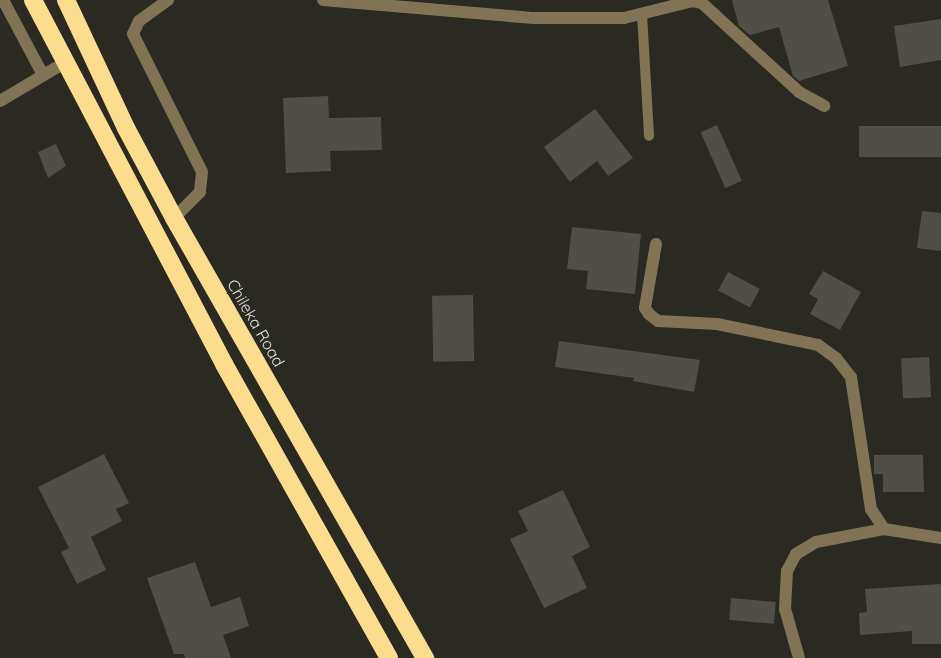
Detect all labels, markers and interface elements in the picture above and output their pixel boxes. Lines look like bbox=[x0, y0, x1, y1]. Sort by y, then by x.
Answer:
street label: Chileka Road bbox=[223, 276, 289, 370]

